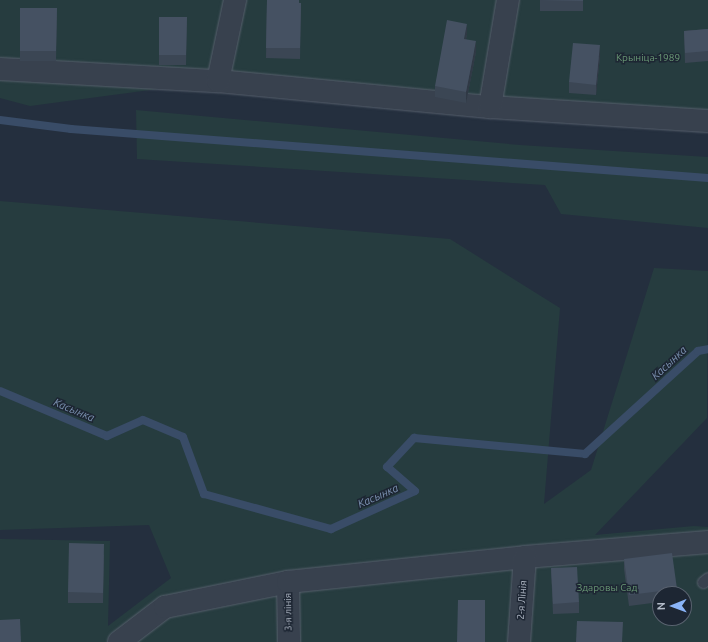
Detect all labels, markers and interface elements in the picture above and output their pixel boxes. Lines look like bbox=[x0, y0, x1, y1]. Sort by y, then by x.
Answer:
park label: Крыніца-1989 bbox=[616, 52, 680, 64]
water label: Касынка bbox=[649, 343, 689, 383]
water label: Касынка bbox=[52, 396, 96, 424]
water label: Касынка bbox=[356, 481, 400, 511]
street label: 2-я Лінія bbox=[515, 580, 529, 620]
park label: Здаровы Сад bbox=[577, 582, 637, 594]
north arrow bbox=[652, 586, 692, 626]
street label: 3-я лінія bbox=[282, 593, 294, 631]
text: N bbox=[655, 602, 667, 610]

